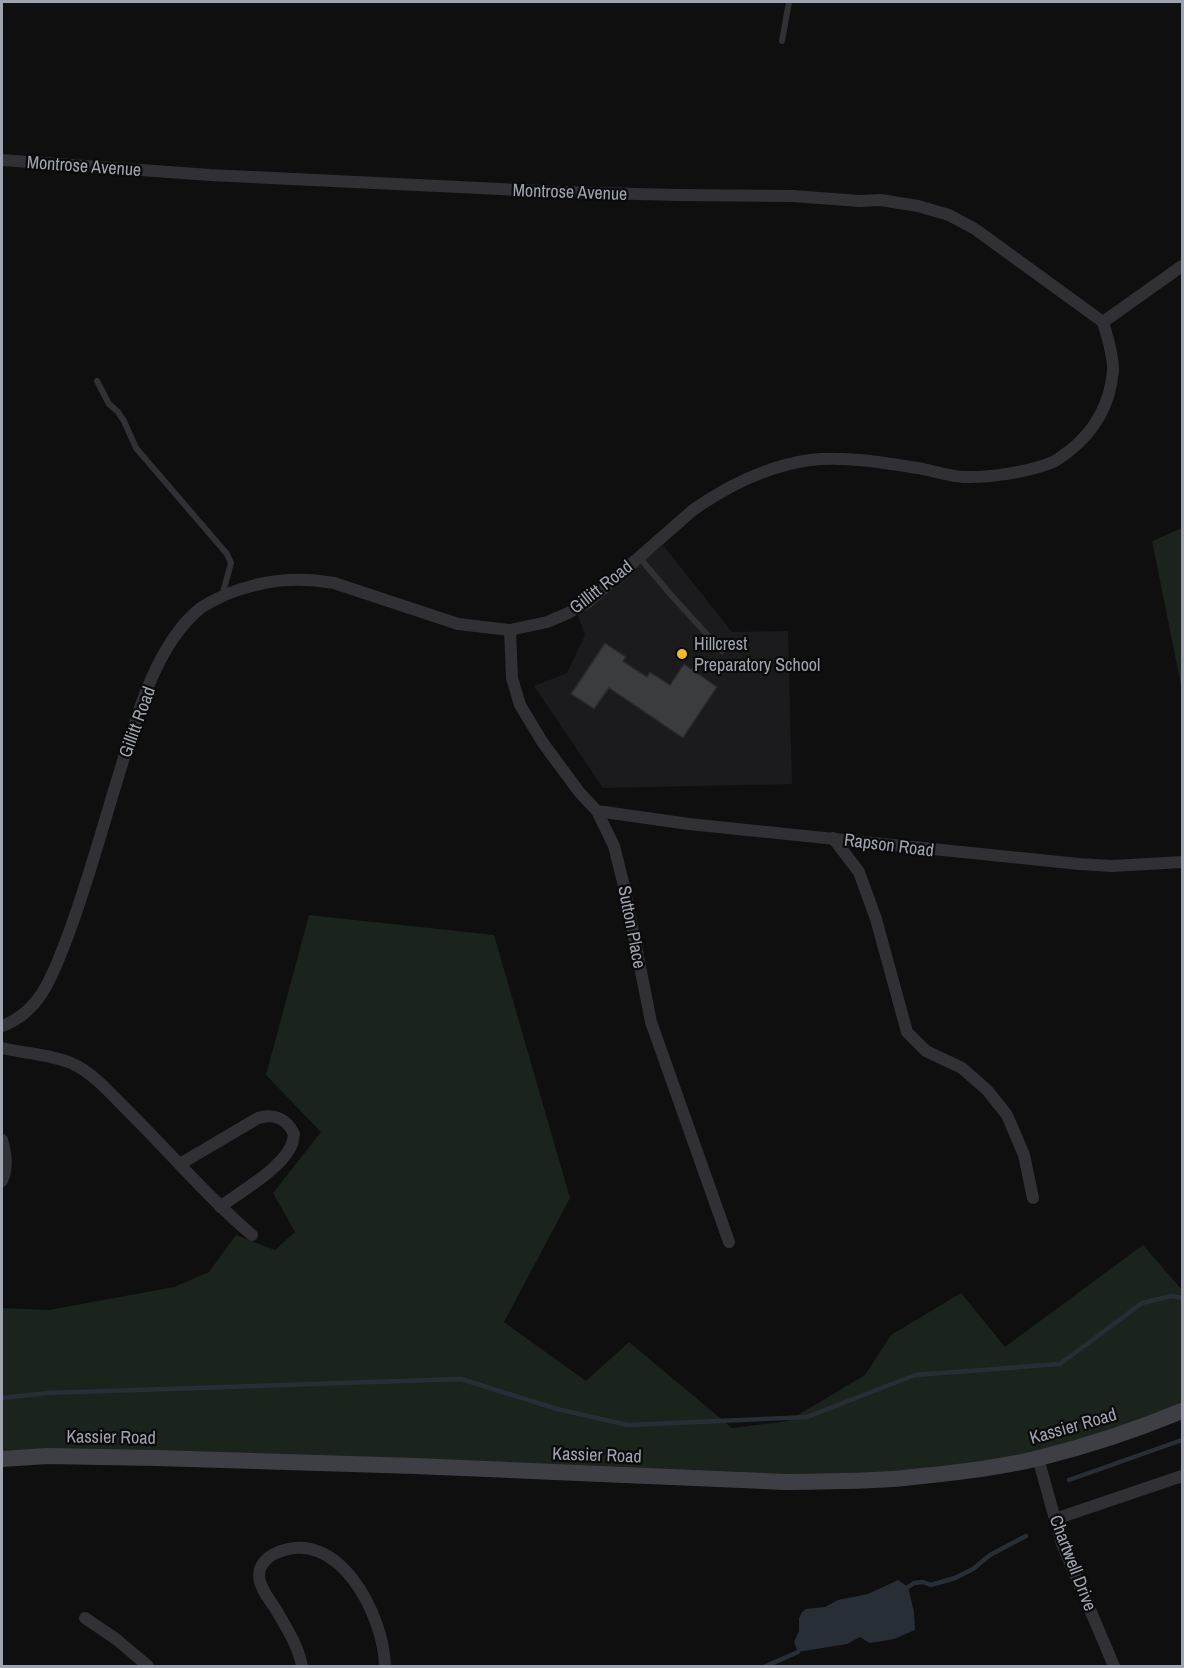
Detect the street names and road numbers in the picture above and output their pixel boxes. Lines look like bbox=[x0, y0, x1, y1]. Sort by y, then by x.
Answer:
street label: Montrose Avenue bbox=[26, 149, 142, 182]
street label: Montrose Avenue bbox=[512, 177, 628, 206]
street label: Gillitt Road bbox=[564, 554, 637, 619]
street label: Gillitt Road bbox=[112, 683, 161, 761]
street label: Rapson Road bbox=[843, 827, 935, 862]
street label: Sutton Place bbox=[612, 883, 653, 970]
street label: Kassier Road bbox=[1026, 1401, 1119, 1450]
street label: Kassier Road bbox=[66, 1423, 156, 1450]
street label: Kassier Road bbox=[552, 1440, 642, 1469]
street label: Chartwell Drive bbox=[1044, 1511, 1103, 1614]

